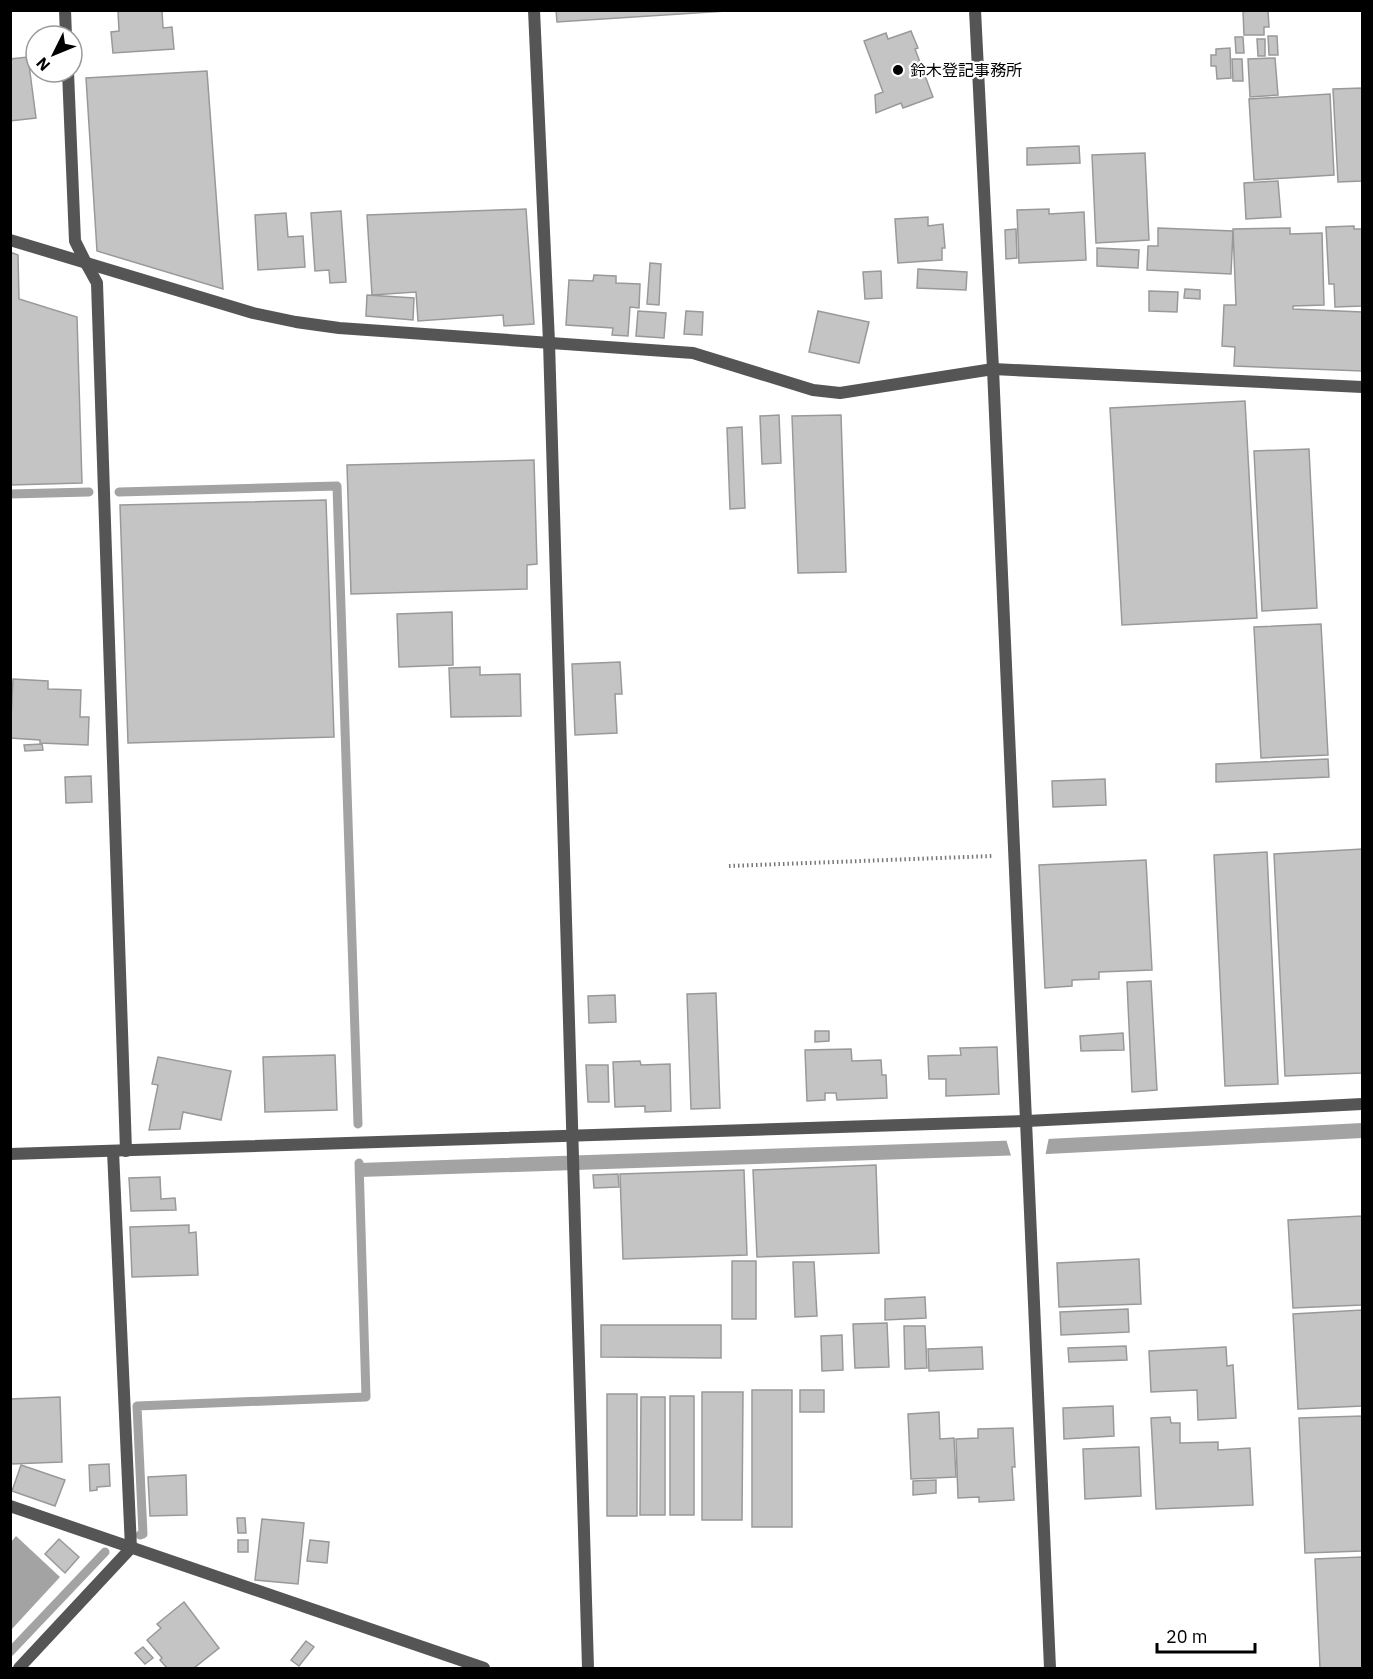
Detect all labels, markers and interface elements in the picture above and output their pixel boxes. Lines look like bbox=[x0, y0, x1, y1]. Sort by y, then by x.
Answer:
north arrow bbox=[24, 24, 84, 84]
text: N bbox=[32, 53, 54, 75]
place label: 鈴木登記事務所 bbox=[910, 60, 1022, 80]
marker: 鈴木登記事務所 bbox=[891, 63, 905, 77]
scale bar bbox=[1157, 1616, 1254, 1654]
text: 20 m bbox=[1166, 1625, 1208, 1648]

